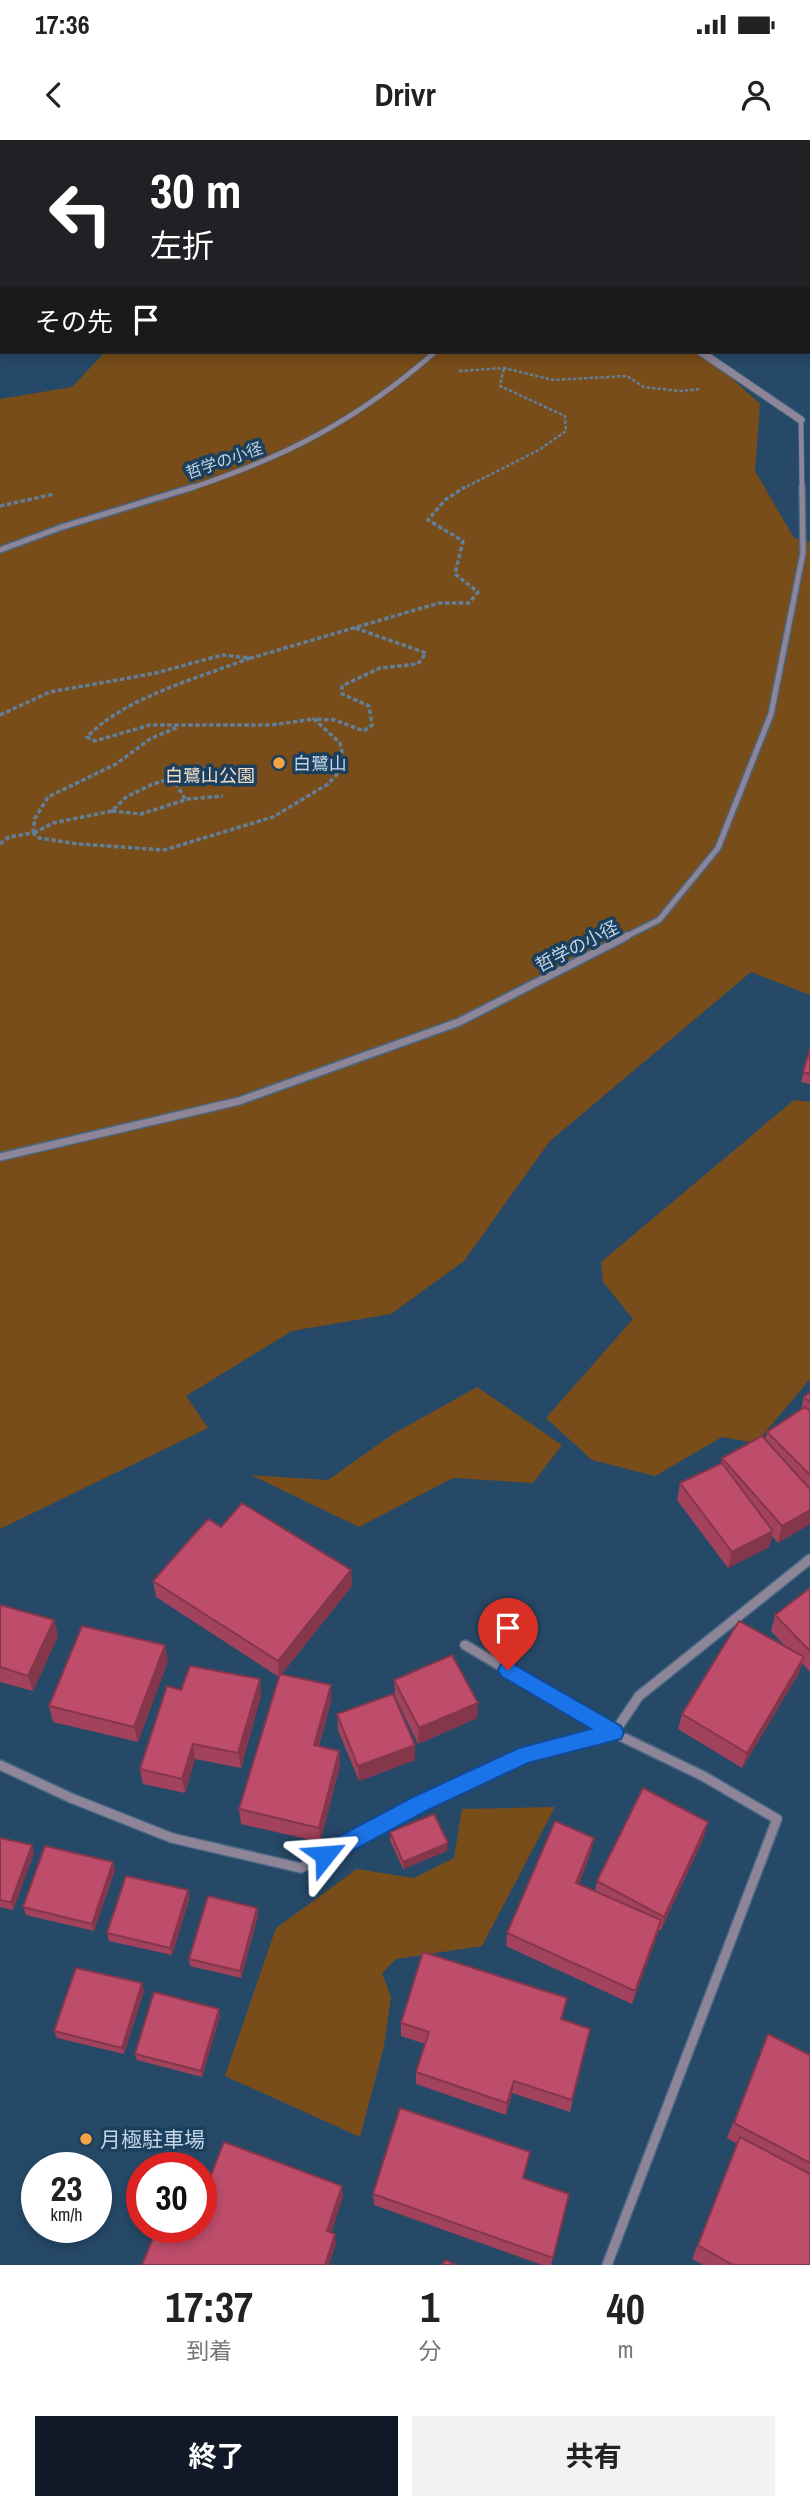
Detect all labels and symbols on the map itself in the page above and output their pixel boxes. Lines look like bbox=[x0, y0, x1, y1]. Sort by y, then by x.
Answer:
street label: 哲学の小径 bbox=[183, 437, 265, 483]
place label: 白鷺山 bbox=[293, 751, 347, 776]
marker: 白鷺山 bbox=[271, 755, 287, 771]
park label: 白鷺山公園 bbox=[165, 763, 255, 788]
street label: 哲学の小径 bbox=[531, 914, 623, 978]
pin bbox=[478, 1598, 538, 1670]
position arrow bbox=[288, 1818, 362, 1892]
place label: 月極駐車場 bbox=[100, 2125, 205, 2154]
marker: 月極駐車場 bbox=[78, 2131, 94, 2147]
speed limit sign: 30 bbox=[126, 2152, 217, 2243]

